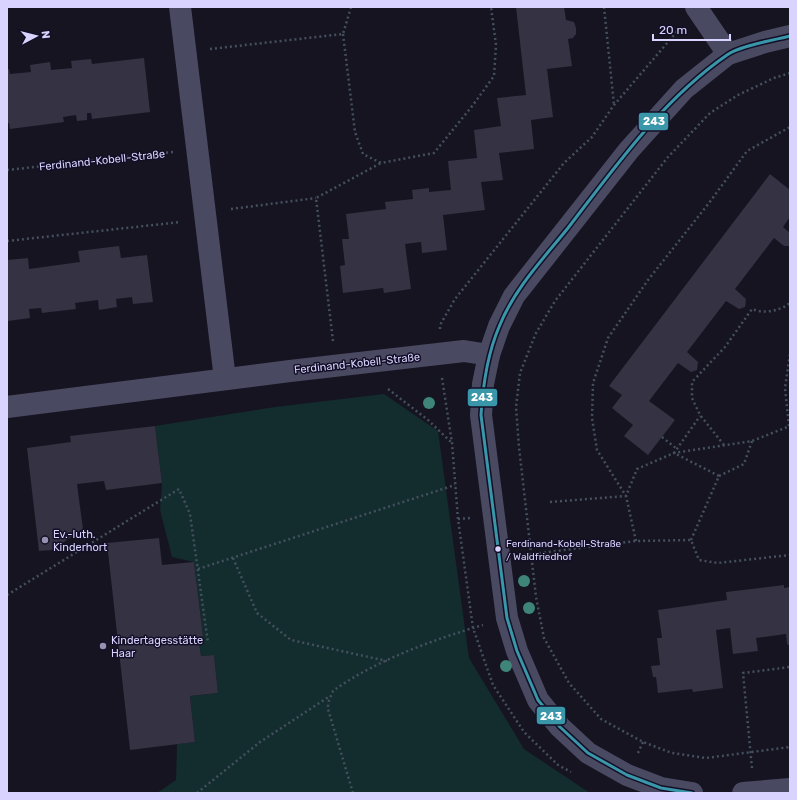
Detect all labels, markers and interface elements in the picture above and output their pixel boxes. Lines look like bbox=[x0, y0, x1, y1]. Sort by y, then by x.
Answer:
north arrow bbox=[16, 16, 56, 56]
scale bar bbox=[653, 16, 730, 42]
text: 20 m bbox=[659, 23, 687, 37]
text: N bbox=[38, 30, 52, 40]
line badge: 243 bbox=[638, 112, 669, 131]
text: 243 bbox=[643, 115, 665, 128]
street label: Ferdinand-Kobell-Straße bbox=[38, 147, 166, 174]
street label: Ferdinand-Kobell-Straße bbox=[293, 350, 421, 377]
line badge: 243 bbox=[467, 388, 498, 407]
text: 243 bbox=[471, 391, 493, 404]
place label: Ev.-luth. Kinderhort bbox=[53, 528, 108, 554]
marker: Ev.-luth. Kinderhort bbox=[40, 535, 50, 545]
place label: Ferdinand-Kobell-Straße / Waldfriedhof bbox=[506, 538, 622, 563]
marker: Ferdinand-Kobell-Straße / Waldfriedhof bbox=[493, 544, 503, 554]
place label: Kindertagesstätte Haar bbox=[111, 634, 203, 660]
marker: Kindertagesstätte Haar bbox=[98, 641, 108, 651]
line badge: 243 bbox=[536, 706, 566, 725]
text: 243 bbox=[540, 710, 562, 723]

